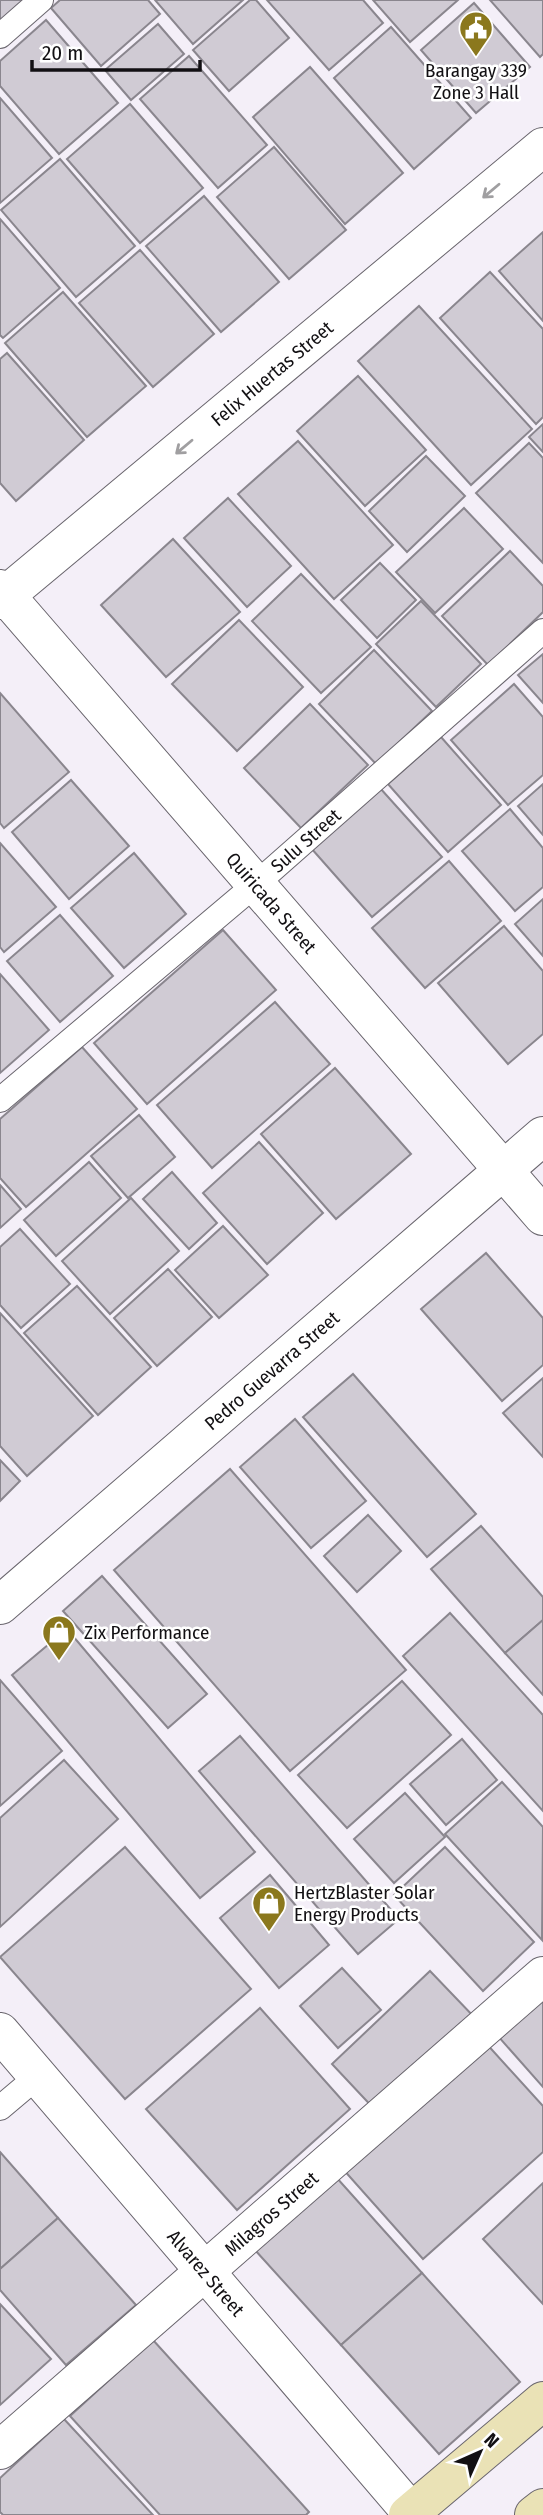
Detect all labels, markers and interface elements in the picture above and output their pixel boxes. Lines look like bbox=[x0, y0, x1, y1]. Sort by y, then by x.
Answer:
public building icon: Barangay 339 Zone 3 Hall bbox=[457, 9, 495, 58]
scale bar bbox=[32, 28, 200, 72]
text: 20 m bbox=[42, 40, 83, 66]
place label: Barangay 339 Zone 3 Hall bbox=[425, 59, 527, 104]
one-way arrow bbox=[482, 183, 500, 199]
street label: Felix Huertas Street bbox=[206, 316, 338, 431]
one-way arrow bbox=[175, 438, 193, 454]
street label: Sulu Street bbox=[266, 803, 346, 878]
street label: Quiricada Street bbox=[221, 848, 322, 959]
street label: Pedro Guevarra Street bbox=[200, 1306, 345, 1435]
shop icon: Zix Performance bbox=[40, 1613, 78, 1662]
place label: Zix Performance bbox=[84, 1621, 209, 1644]
place label: HertzBlaster Solar Energy Products bbox=[294, 1881, 435, 1926]
shop icon: HertzBlaster Solar Energy Products bbox=[250, 1884, 288, 1933]
street label: Milagros Street bbox=[220, 2166, 324, 2261]
street label: Alvarez Street bbox=[162, 2225, 250, 2322]
north arrow bbox=[445, 2417, 515, 2487]
text: N bbox=[480, 2428, 504, 2452]

